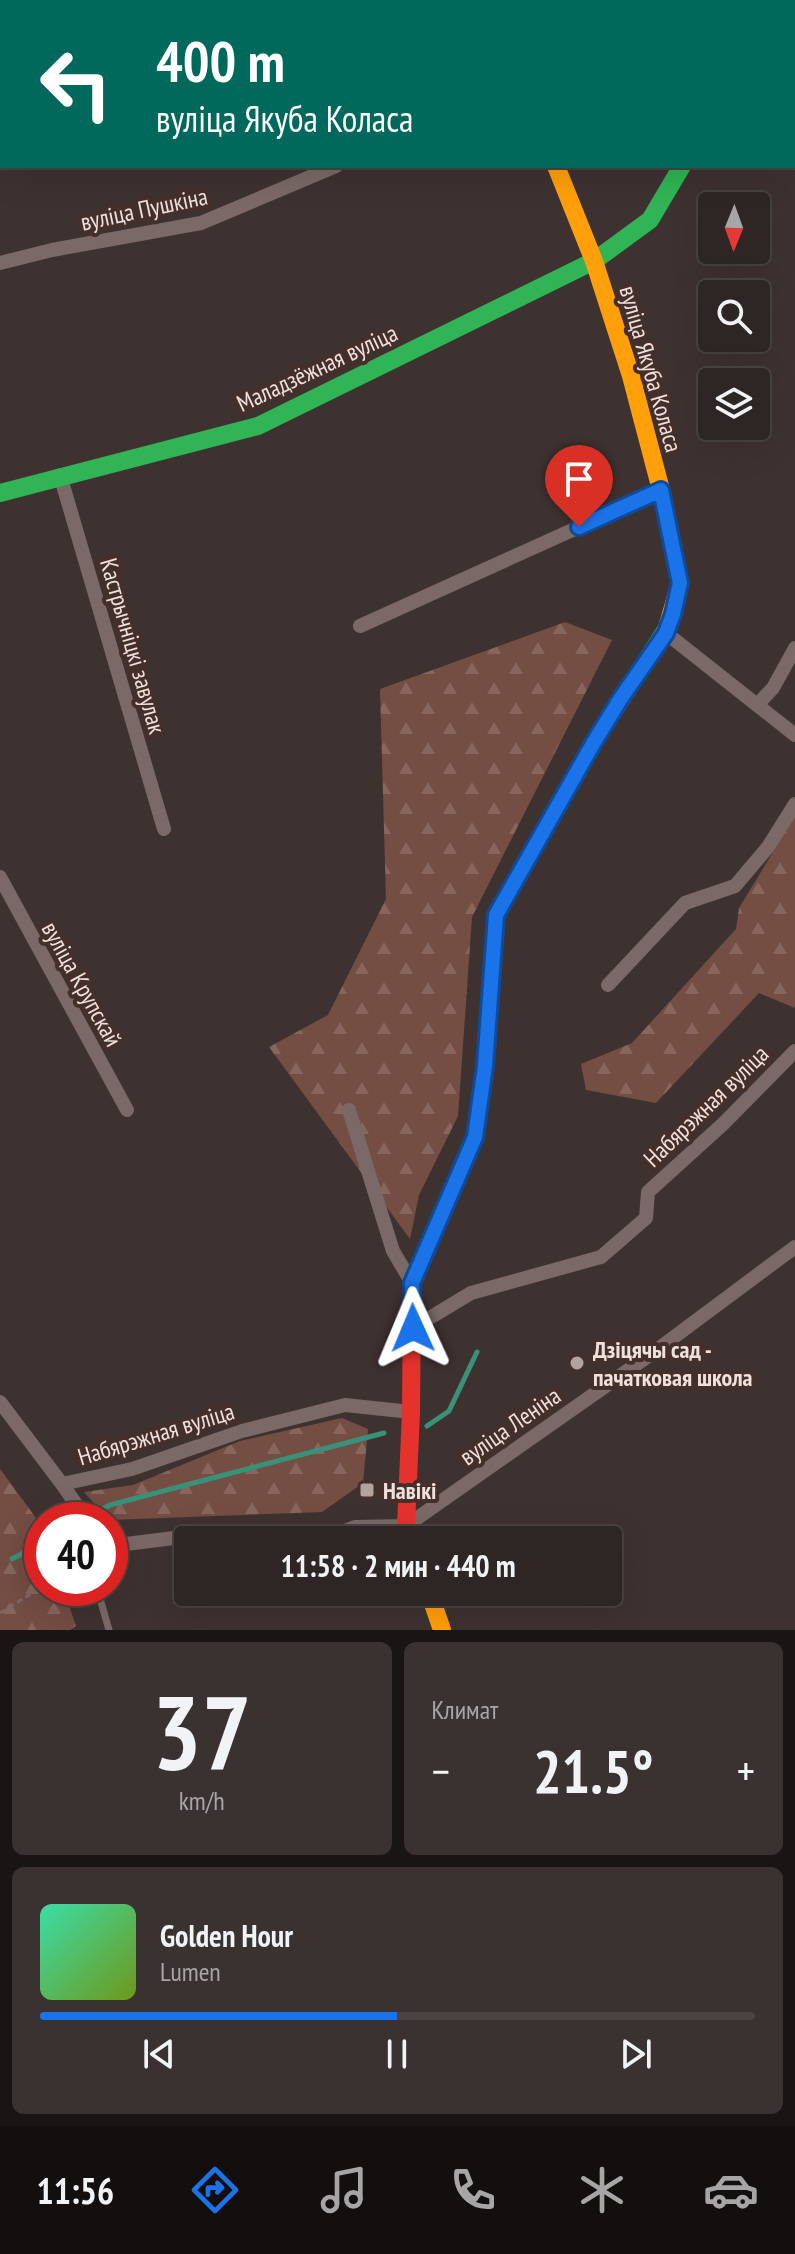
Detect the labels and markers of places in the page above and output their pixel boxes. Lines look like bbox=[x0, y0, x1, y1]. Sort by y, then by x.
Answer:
pin bbox=[545, 445, 613, 527]
place label: Дзіцячы сад - пачатковая школа bbox=[593, 1334, 753, 1393]
marker: Дзіцячы сад - пачатковая школа bbox=[568, 1354, 586, 1372]
place label: Навікі bbox=[383, 1475, 436, 1506]
marker: Навікі bbox=[358, 1481, 376, 1499]

